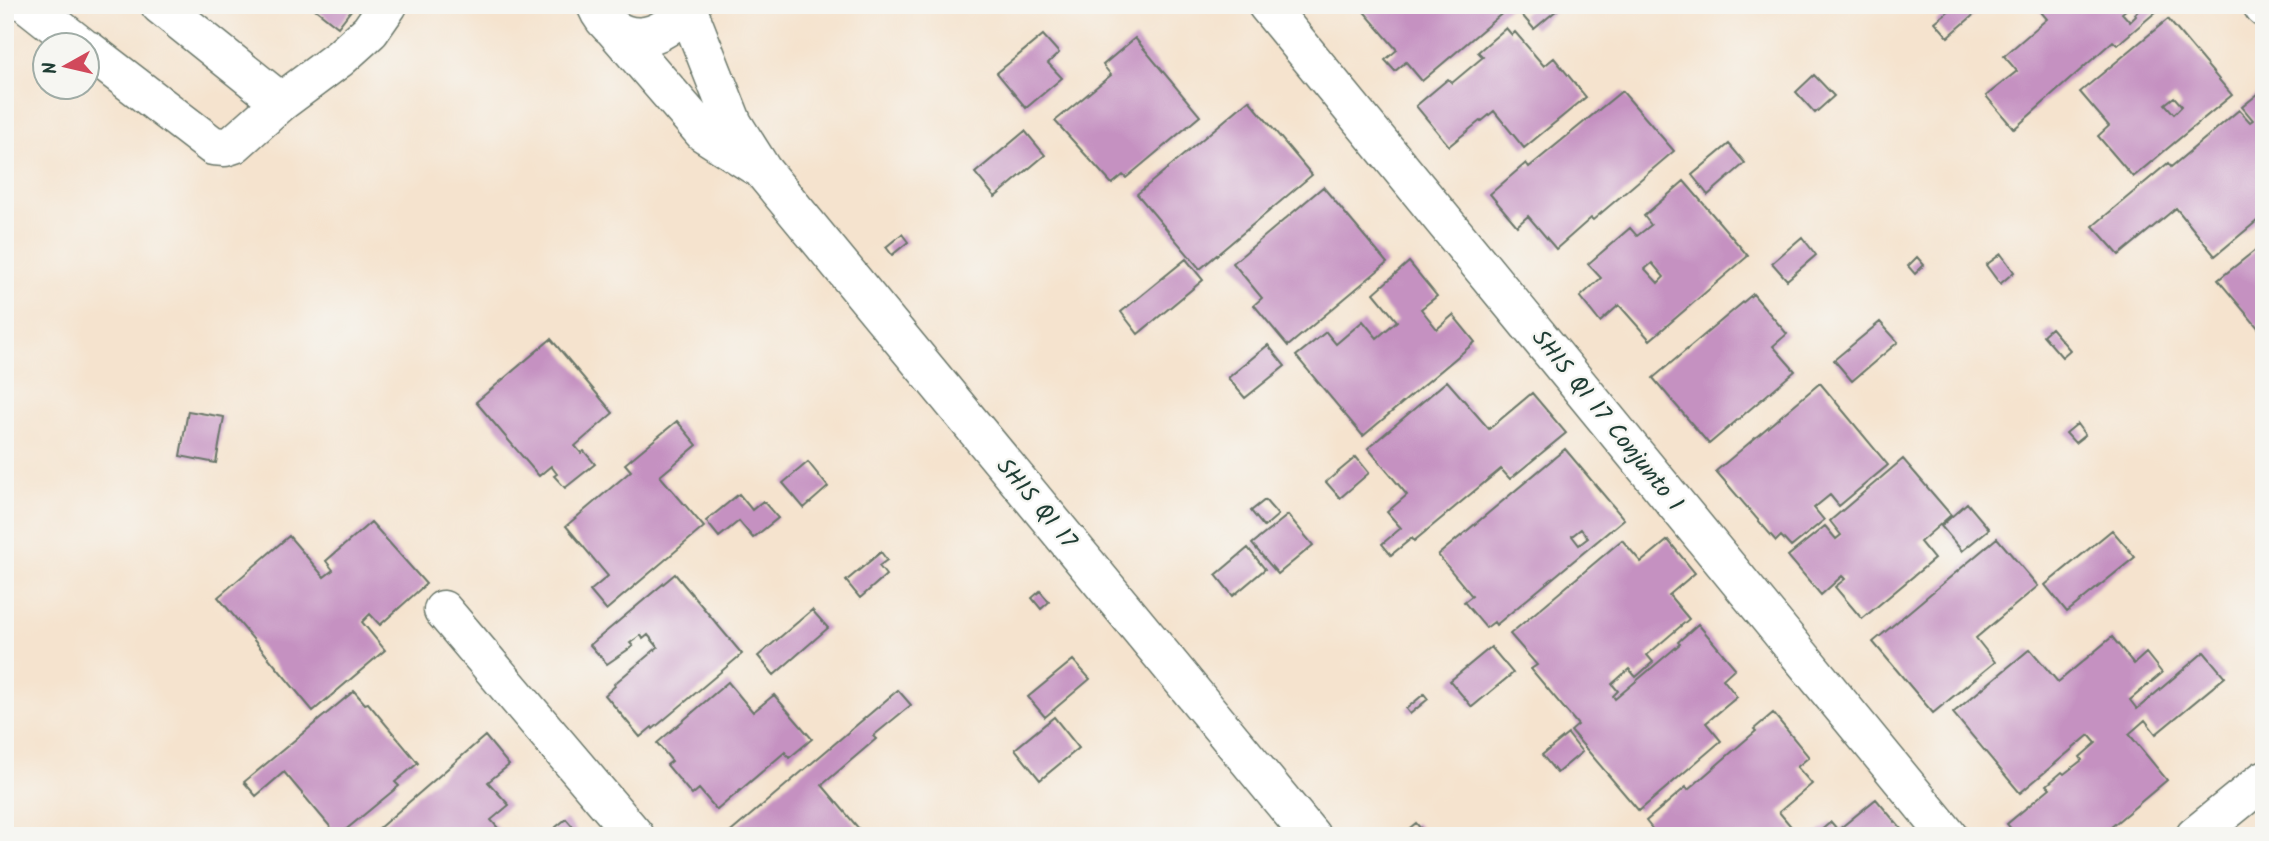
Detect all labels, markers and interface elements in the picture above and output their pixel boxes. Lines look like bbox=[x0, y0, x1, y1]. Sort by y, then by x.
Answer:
north arrow bbox=[32, 32, 102, 102]
text: N bbox=[35, 60, 67, 76]
street label: SHIS QI 17 Conjunto 1 bbox=[1521, 321, 1693, 521]
street label: SHIS QI 17 bbox=[986, 449, 1087, 559]

